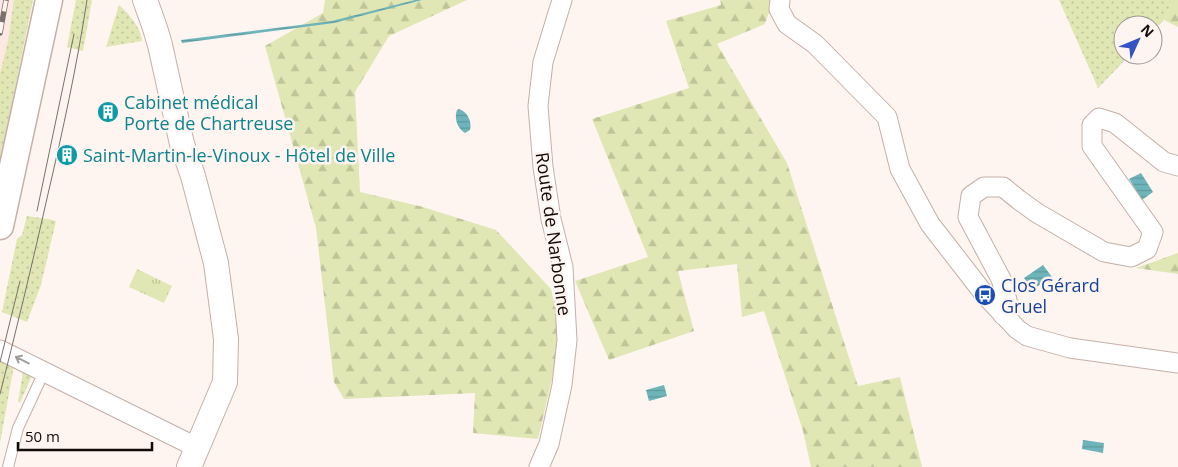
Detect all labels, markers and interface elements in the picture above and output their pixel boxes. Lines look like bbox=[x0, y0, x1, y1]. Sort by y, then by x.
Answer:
north arrow bbox=[1113, 15, 1163, 65]
text: N bbox=[1137, 20, 1159, 41]
place label: Cabinet médical Porte de Chartreuse bbox=[124, 90, 293, 135]
building icon: Cabinet médical Porte de Chartreuse bbox=[96, 100, 120, 124]
building icon: Saint-Martin-le-Vinoux - Hôtel de Ville bbox=[55, 143, 79, 167]
place label: Saint-Martin-le-Vinoux - Hôtel de Ville bbox=[83, 143, 395, 167]
street label: Route de Narbonne bbox=[531, 151, 577, 317]
place label: Clos Gérard Gruel bbox=[1001, 273, 1100, 318]
bus stop icon: Clos Gérard Gruel bbox=[973, 283, 997, 307]
one-way arrow bbox=[15, 355, 30, 364]
scale bar bbox=[18, 420, 151, 452]
text: 50 m bbox=[25, 426, 60, 446]

